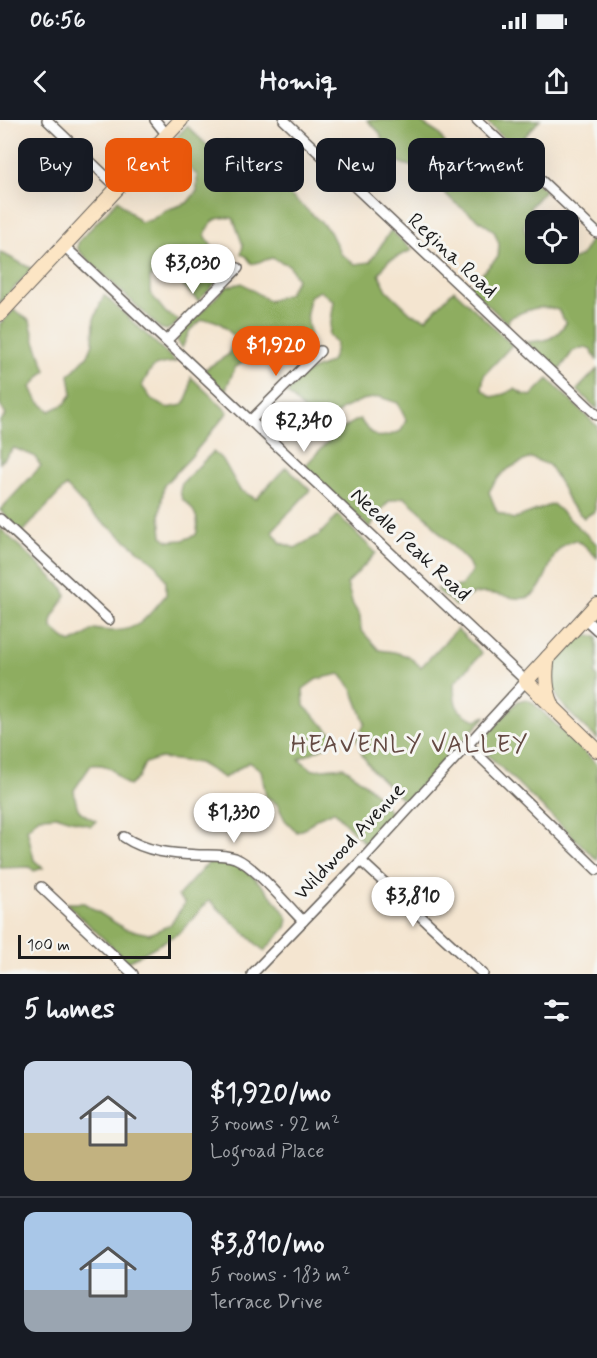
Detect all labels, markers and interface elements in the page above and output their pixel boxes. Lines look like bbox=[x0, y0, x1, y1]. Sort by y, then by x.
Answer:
text: 06:56 bbox=[30, 7, 86, 35]
text: Homiq bbox=[260, 64, 337, 99]
icon: back bbox=[24, 65, 57, 98]
icon: share bbox=[540, 65, 573, 98]
chip: Buy bbox=[18, 138, 93, 192]
chip: Rent bbox=[105, 138, 192, 192]
chip: Filters bbox=[204, 138, 304, 192]
chip: New bbox=[316, 138, 396, 192]
chip: Apartment bbox=[408, 138, 545, 192]
street label: Regina Road bbox=[400, 207, 503, 306]
map controls bbox=[525, 210, 579, 264]
button: locate bbox=[525, 210, 579, 264]
pin: $3,030 bbox=[144, 244, 242, 295]
text: $3,030 bbox=[165, 250, 221, 277]
pin: $1,920 bbox=[227, 326, 325, 377]
text: $1,920 bbox=[246, 332, 306, 359]
pin: $2,340 bbox=[255, 402, 353, 453]
text: $2,340 bbox=[275, 408, 333, 435]
street label: Needle Peak Road bbox=[344, 482, 477, 608]
district label: HEAVENLY VALLEY bbox=[291, 730, 529, 761]
street label: Wildwood Avenue bbox=[288, 777, 412, 907]
pin: $1,330 bbox=[185, 793, 283, 844]
text: $1,330 bbox=[208, 799, 260, 826]
pin: $3,810 bbox=[364, 877, 462, 928]
text: $3,810 bbox=[385, 883, 441, 910]
scale bar bbox=[18, 932, 171, 960]
text: 100 m bbox=[27, 935, 70, 956]
text: 5 homes bbox=[24, 993, 115, 1027]
icon: filters bbox=[540, 994, 573, 1027]
text: $1,920/mo bbox=[210, 1077, 331, 1111]
icon: home bbox=[72, 1085, 144, 1157]
text: 3 rooms · 92 m² bbox=[210, 1111, 340, 1138]
text: Logroad Place bbox=[210, 1138, 325, 1165]
text: $3,810/mo bbox=[210, 1228, 325, 1262]
icon: home bbox=[72, 1236, 144, 1308]
text: 5 rooms · 183 m² bbox=[210, 1262, 350, 1289]
text: Terrace Drive bbox=[210, 1289, 323, 1316]

